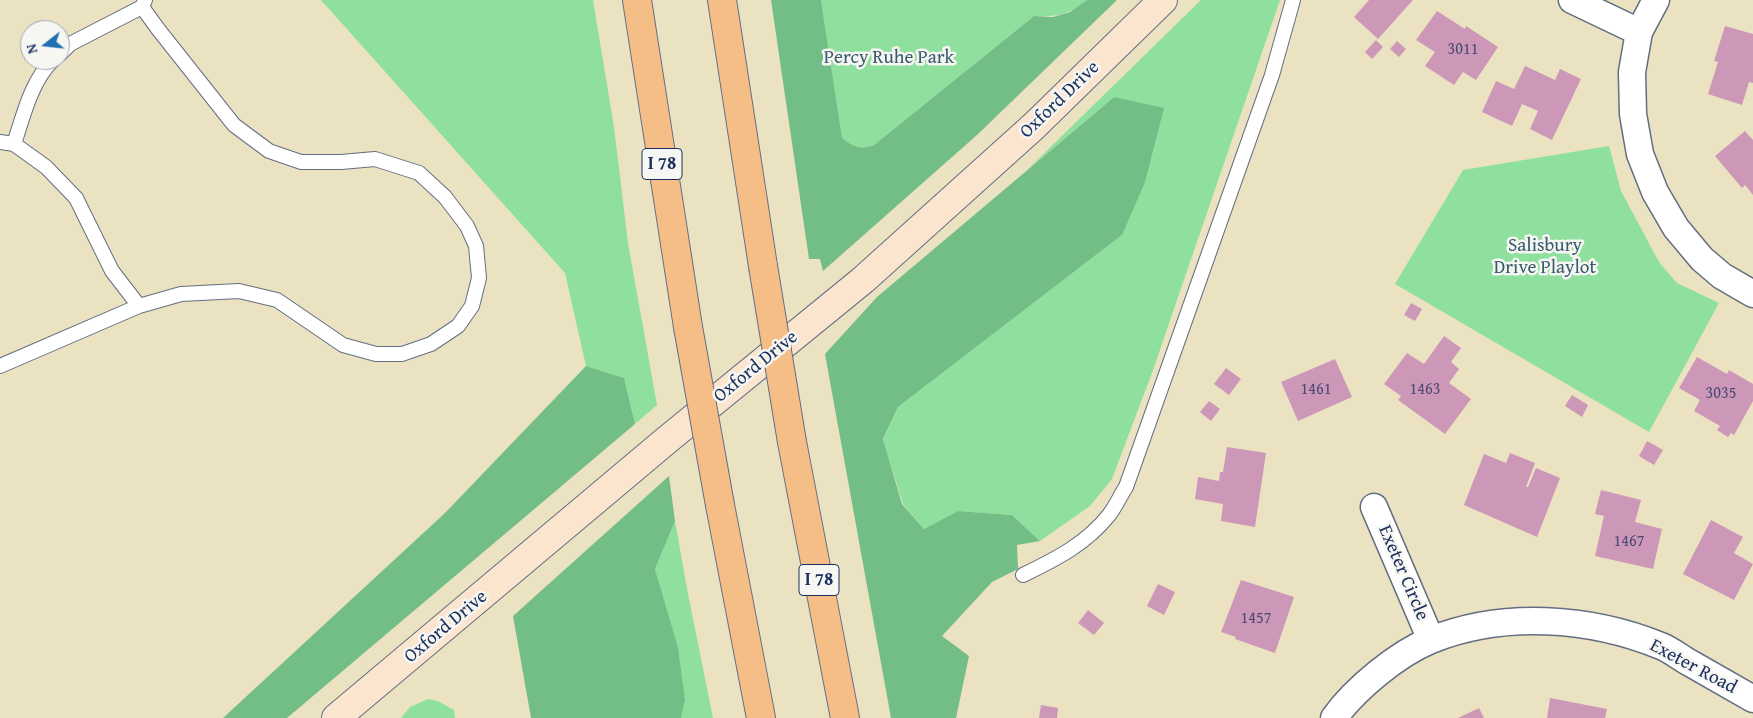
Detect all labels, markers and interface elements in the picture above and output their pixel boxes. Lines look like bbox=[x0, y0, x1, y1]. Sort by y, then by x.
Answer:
north arrow bbox=[20, 20, 70, 70]
house number: 3011 bbox=[1448, 40, 1478, 60]
text: N bbox=[21, 42, 42, 56]
park label: Percy Ruhe Park bbox=[824, 47, 954, 69]
street label: Oxford Drive bbox=[1016, 57, 1104, 143]
road number: I 78 bbox=[642, 148, 682, 180]
park label: Salisbury Drive Playlot bbox=[1494, 235, 1596, 279]
street label: Oxford Drive bbox=[709, 326, 803, 408]
house number: 1461 bbox=[1301, 380, 1331, 400]
house number: 1463 bbox=[1410, 380, 1440, 400]
house number: 3035 bbox=[1706, 384, 1736, 404]
street label: Exeter Circle bbox=[1373, 522, 1433, 624]
house number: 1467 bbox=[1614, 532, 1644, 552]
road number: I 78 bbox=[799, 564, 839, 596]
street label: Oxford Drive bbox=[400, 586, 492, 668]
house number: 1457 bbox=[1241, 609, 1271, 629]
street label: Exeter Road bbox=[1646, 635, 1740, 699]

